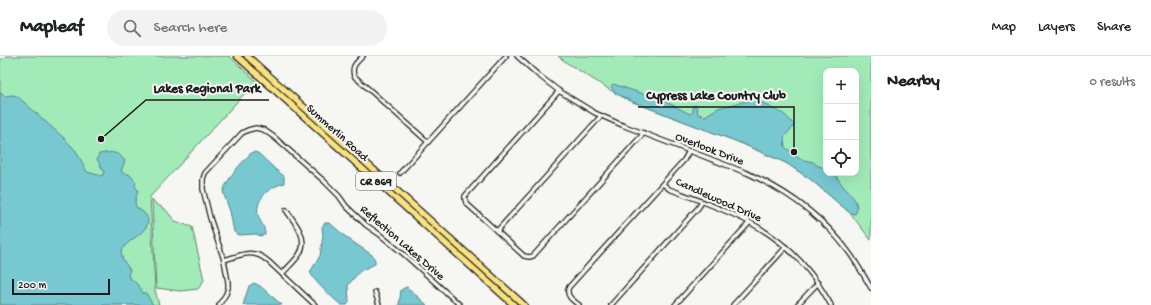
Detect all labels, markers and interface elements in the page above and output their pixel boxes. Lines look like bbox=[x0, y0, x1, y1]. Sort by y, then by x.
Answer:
search box bbox=[107, 10, 387, 46]
text: Mapleaf bbox=[20, 16, 83, 39]
icon: search bbox=[121, 17, 143, 39]
text: Search here bbox=[153, 19, 227, 37]
text: Map bbox=[992, 19, 1016, 36]
text: Layers bbox=[1038, 19, 1075, 36]
text: Share bbox=[1097, 19, 1131, 36]
map controls bbox=[823, 68, 859, 176]
button: + bbox=[823, 68, 859, 104]
text: Nearby bbox=[887, 72, 940, 92]
callout: Lakes Regional Park bbox=[146, 75, 269, 100]
text: 0 results bbox=[1089, 75, 1135, 90]
text: Lakes Regional Park bbox=[154, 82, 263, 97]
callout: Cypress Lake Country Club bbox=[638, 82, 794, 107]
text: Cypress Lake Country Club bbox=[645, 89, 786, 105]
street label: Summerlin Road bbox=[303, 102, 371, 166]
button: − bbox=[823, 104, 859, 140]
street label: Overlook Drive bbox=[673, 130, 746, 170]
button: locate bbox=[823, 140, 859, 176]
road number: CR 869 bbox=[356, 172, 396, 190]
street label: Candlewood Drive bbox=[673, 176, 764, 226]
street label: Reflection Lakes Drive bbox=[357, 203, 447, 285]
scale bar bbox=[12, 277, 110, 296]
text: 200 m bbox=[18, 280, 46, 292]

